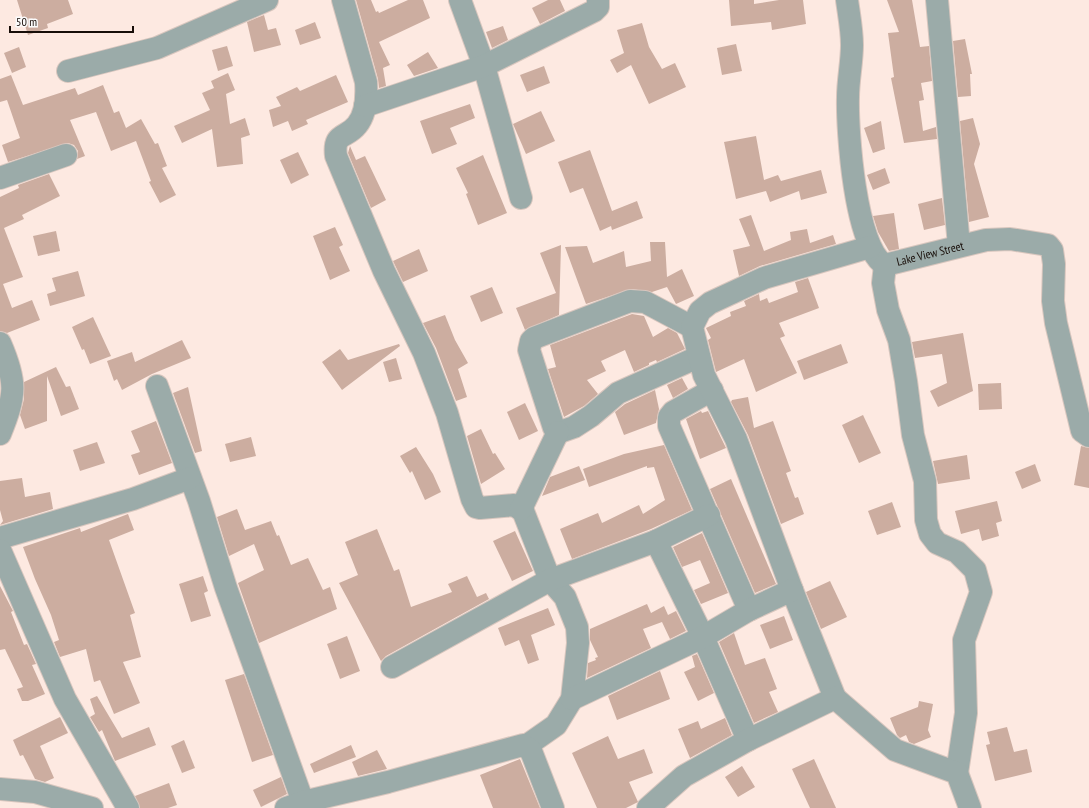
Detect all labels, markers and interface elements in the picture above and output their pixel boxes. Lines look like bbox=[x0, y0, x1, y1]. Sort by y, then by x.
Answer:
scale bar bbox=[10, 8, 133, 34]
text: 50 m bbox=[16, 14, 37, 29]
street label: Lake View Street bbox=[895, 238, 966, 269]

